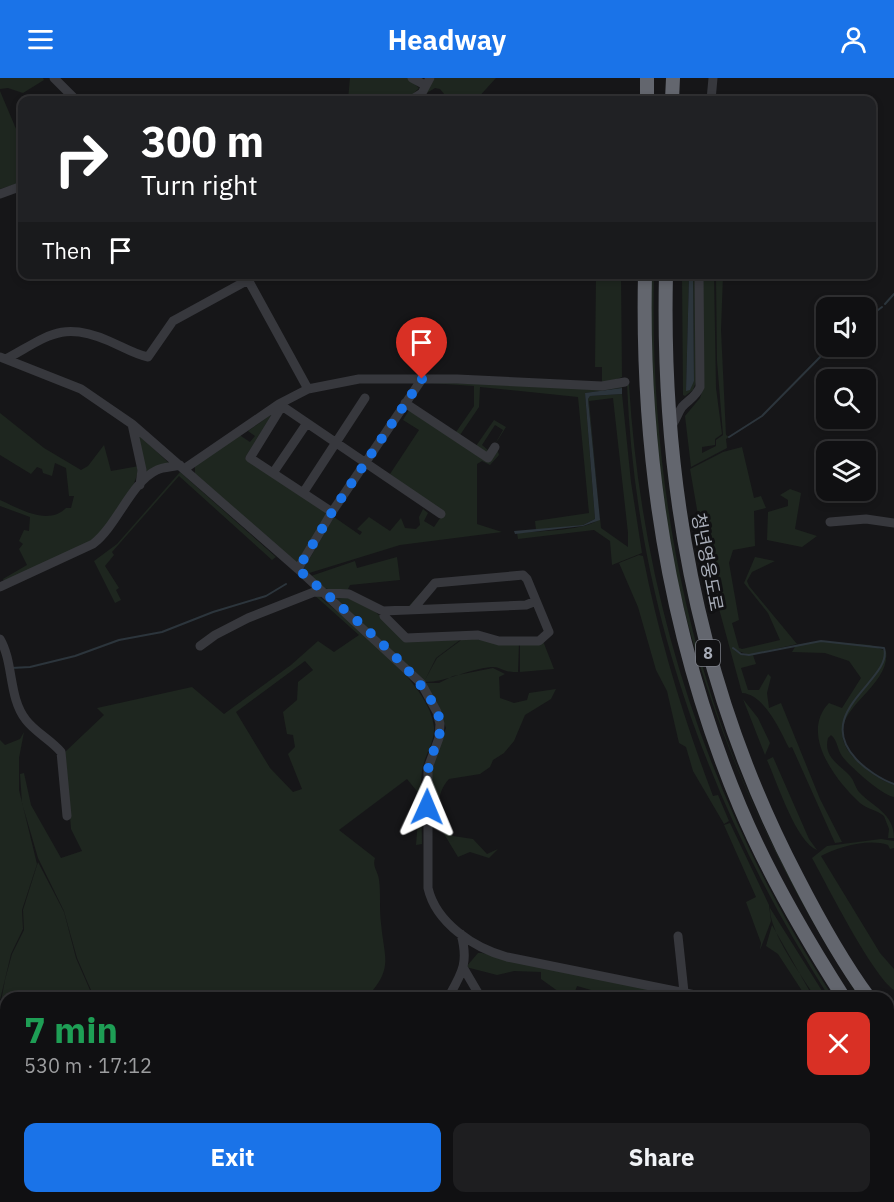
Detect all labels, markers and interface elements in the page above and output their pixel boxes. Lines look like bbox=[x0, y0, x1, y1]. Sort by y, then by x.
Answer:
text: Headway bbox=[388, 22, 506, 57]
icon: menu bbox=[24, 23, 57, 56]
icon: person bbox=[837, 23, 870, 56]
text: 300 m bbox=[141, 114, 264, 169]
icon: right bbox=[42, 120, 120, 198]
text: Turn right bbox=[141, 167, 258, 202]
icon: arrive bbox=[104, 234, 137, 267]
text: Then bbox=[42, 236, 92, 265]
map controls bbox=[816, 297, 876, 501]
button: sound bbox=[816, 297, 876, 357]
pin bbox=[396, 317, 447, 379]
icon: arrive bbox=[405, 326, 438, 359]
button: search bbox=[816, 369, 876, 429]
button: layers bbox=[816, 441, 876, 501]
street label: 청년영웅도로 bbox=[687, 511, 728, 613]
road number: 8 bbox=[696, 640, 720, 666]
position arrow bbox=[395, 775, 459, 839]
text: 7 min bbox=[24, 1006, 118, 1053]
button: close bbox=[807, 1012, 870, 1075]
text: 530 m · 17:12 bbox=[24, 1052, 152, 1079]
button: Exit bbox=[24, 1123, 441, 1192]
button: Share bbox=[453, 1123, 870, 1192]

